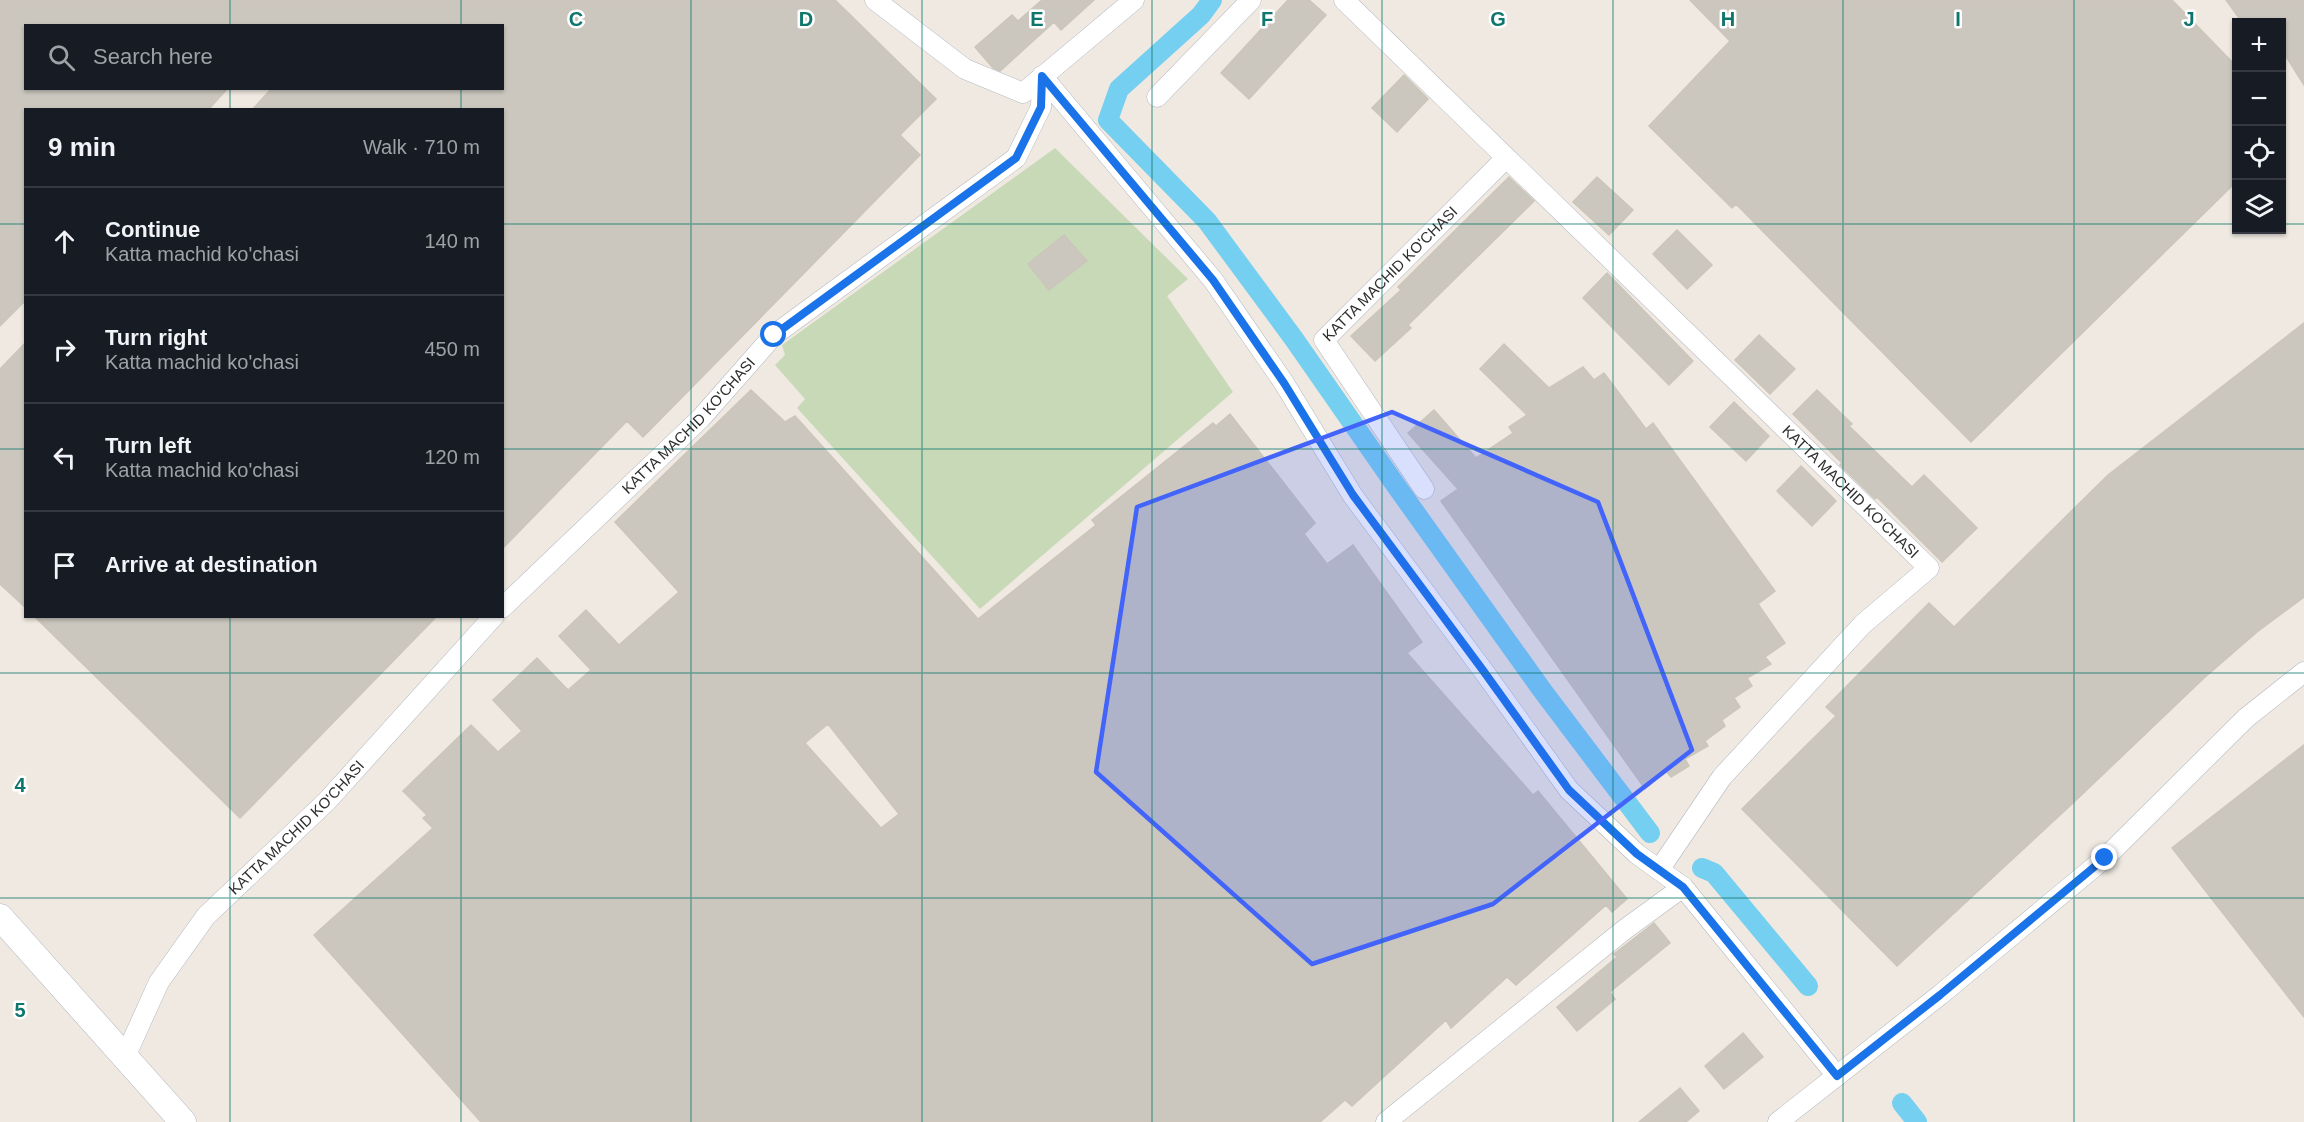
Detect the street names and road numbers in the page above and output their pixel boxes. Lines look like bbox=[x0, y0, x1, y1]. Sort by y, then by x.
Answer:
street label: KATTA MACHID KO'CHASI bbox=[1319, 203, 1461, 344]
street label: KATTA MACHID KO'CHASI bbox=[618, 354, 758, 497]
street label: KATTA MACHID KO'CHASI bbox=[1779, 421, 1923, 561]
street label: KATTA MACHID KO'CHASI bbox=[225, 757, 367, 898]

